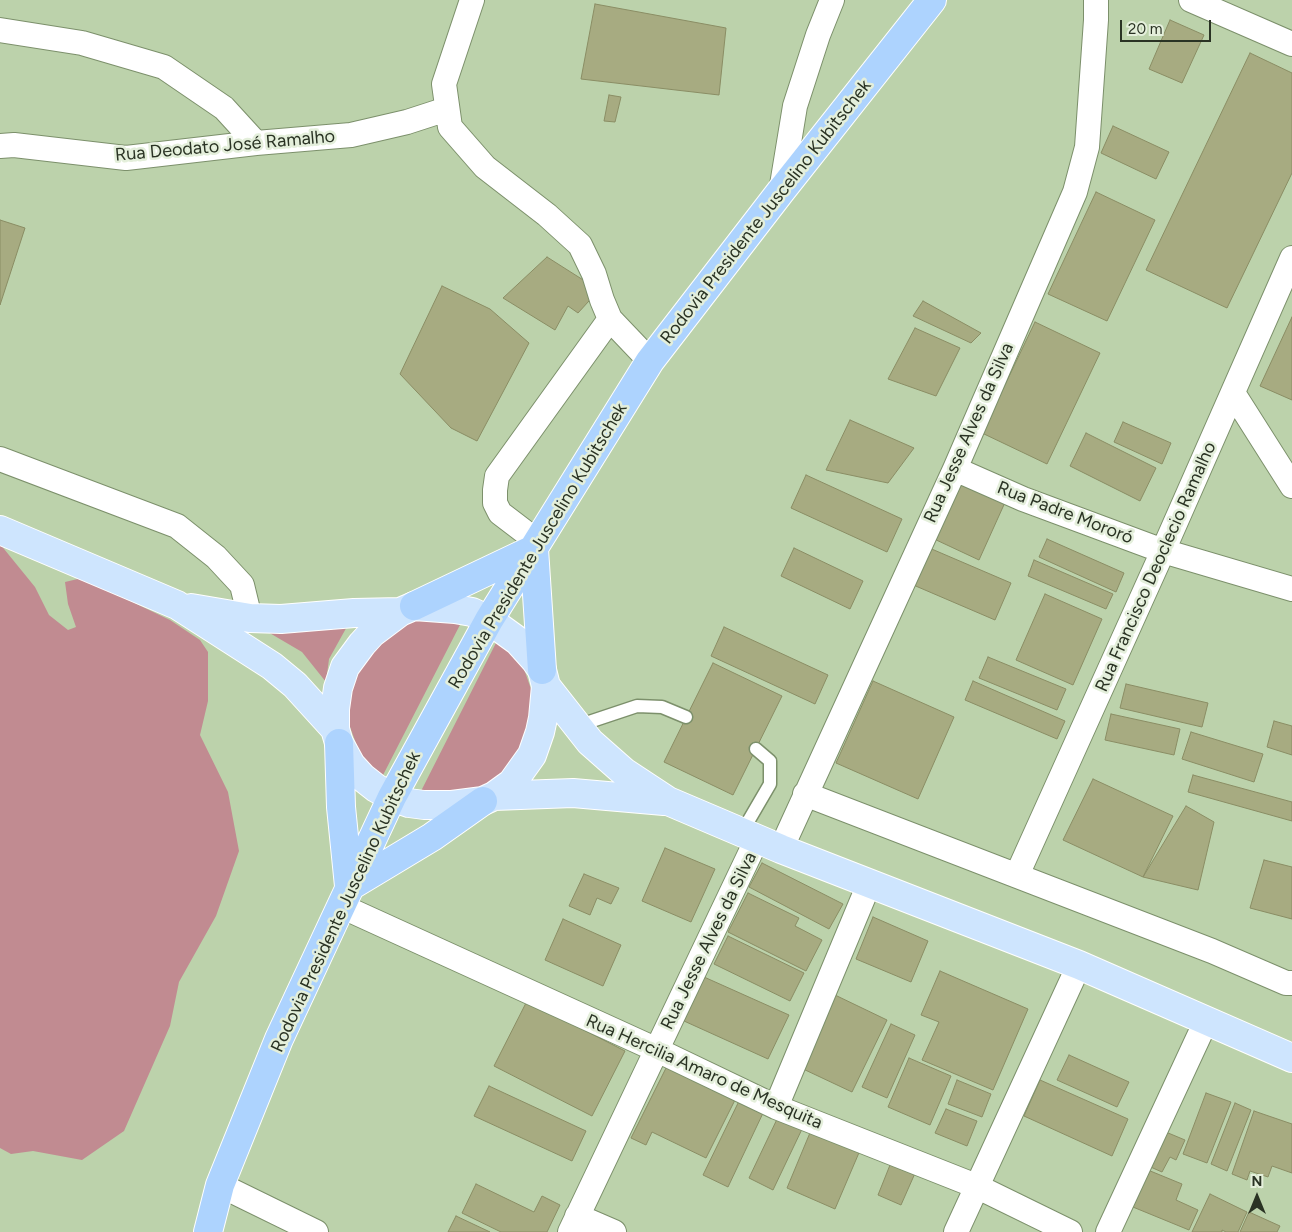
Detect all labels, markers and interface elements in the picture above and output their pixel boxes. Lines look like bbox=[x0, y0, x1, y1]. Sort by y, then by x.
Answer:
scale bar bbox=[1122, 10, 1213, 42]
text: 20 m bbox=[1128, 20, 1162, 38]
street label: Rodovia Presidente Juscelino Kubitschek bbox=[656, 76, 876, 348]
street label: Rua Deodato José Ramalho bbox=[114, 126, 336, 166]
street label: Rua Jesse Alves da Silva bbox=[920, 340, 1018, 526]
street label: Rodovia Presidente Juscelino Kubitschek bbox=[444, 399, 632, 693]
street label: Rua Francisco Deoclecio Ramalho bbox=[1091, 439, 1221, 695]
street label: Rua Padre Mororó bbox=[994, 477, 1136, 549]
street label: Rodovia Presidente Juscelino Kubitschek bbox=[267, 748, 425, 1056]
street label: Rua Jesse Alves da Silva bbox=[657, 849, 761, 1033]
street label: Rua Hercilia Amaro de Mesquita bbox=[582, 1010, 826, 1134]
north arrow bbox=[1232, 1172, 1282, 1222]
text: N bbox=[1252, 1173, 1262, 1190]

